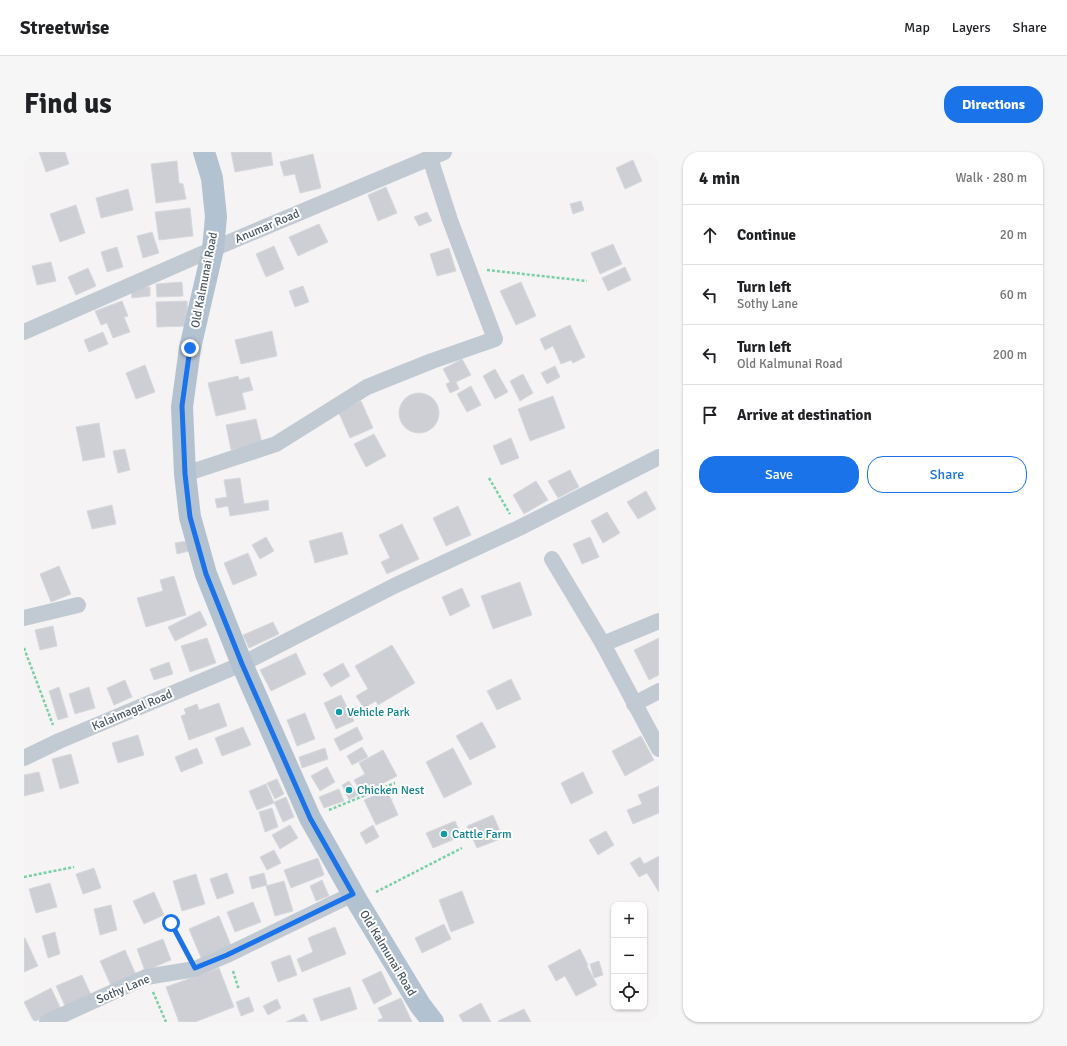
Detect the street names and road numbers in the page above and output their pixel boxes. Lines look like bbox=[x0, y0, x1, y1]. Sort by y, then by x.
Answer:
street label: Anumar Road bbox=[233, 206, 302, 247]
street label: Old Kalmunai Road bbox=[188, 231, 221, 329]
street label: Kalaimagal Road bbox=[90, 687, 175, 734]
street label: Old Kalmunai Road bbox=[356, 908, 419, 999]
street label: Sothy Lane bbox=[94, 972, 152, 1007]

